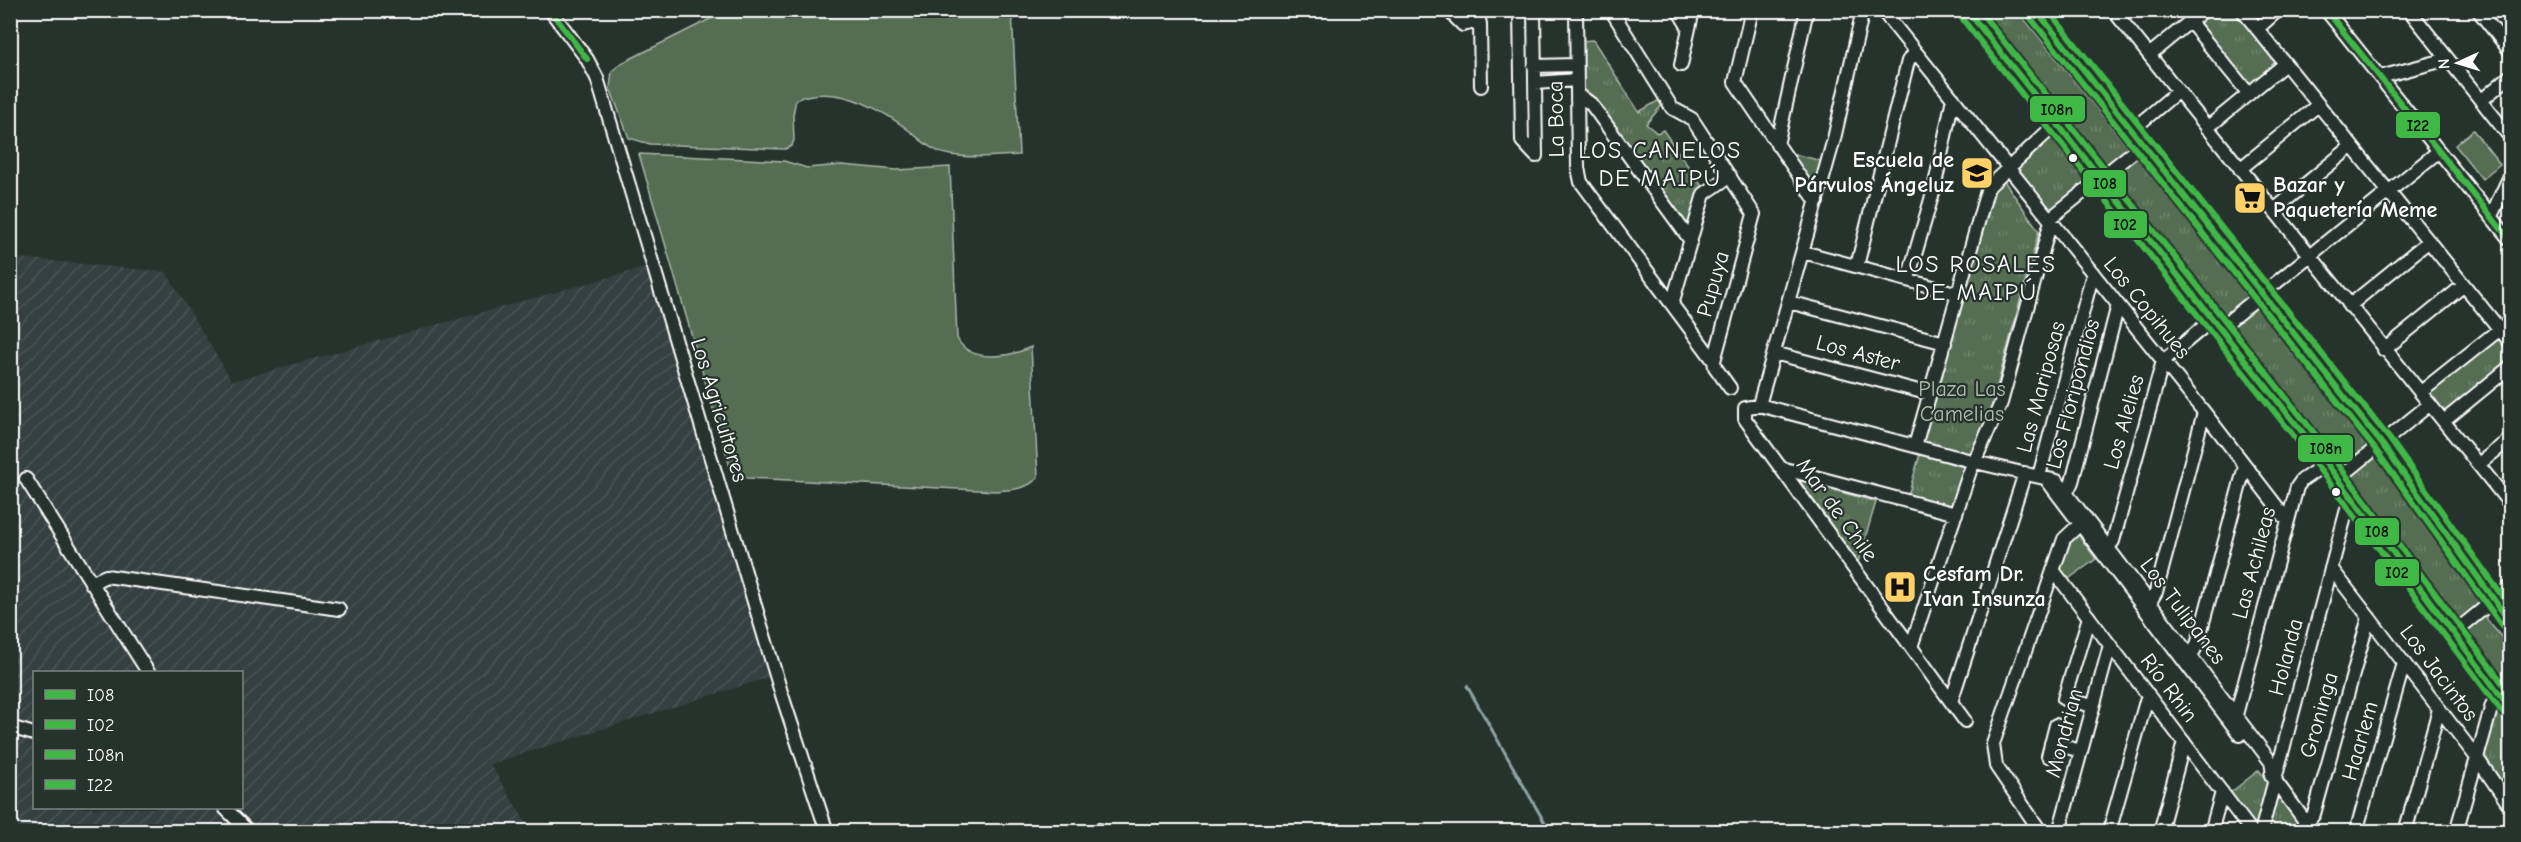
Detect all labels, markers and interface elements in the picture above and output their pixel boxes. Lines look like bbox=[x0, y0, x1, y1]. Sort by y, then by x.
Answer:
north arrow bbox=[2428, 33, 2488, 93]
text: N bbox=[2435, 58, 2453, 70]
street label: La Boca bbox=[1542, 80, 1570, 158]
line badge: I08n bbox=[2029, 95, 2086, 123]
text: I08n bbox=[2041, 101, 2073, 119]
line badge: I22 bbox=[2395, 111, 2441, 139]
text: I22 bbox=[2407, 117, 2429, 135]
district label: LOS CANELOS DE MAIPÚ bbox=[1578, 136, 1742, 192]
place label: Escuela de Párvulos Ángeluz bbox=[1794, 147, 1955, 198]
unlabelled marker bbox=[2067, 152, 2079, 164]
school or university icon: Escuela de Párvulos Ángeluz bbox=[1959, 155, 1995, 191]
line badge: I08 bbox=[2082, 169, 2127, 198]
place label: Bazar y Paquetería Meme bbox=[2273, 172, 2438, 223]
text: I08 bbox=[2093, 175, 2117, 193]
supermarket icon: Bazar y Paquetería Meme bbox=[2232, 180, 2268, 216]
line badge: I02 bbox=[2103, 210, 2148, 239]
text: I02 bbox=[2113, 216, 2137, 234]
street label: Pupuya bbox=[1691, 248, 1735, 320]
district label: LOS ROSALES DE MAIPÚ bbox=[1895, 250, 2057, 306]
street label: Los Copihues bbox=[2098, 252, 2196, 364]
street label: Los Floripondios bbox=[2040, 316, 2106, 472]
street label: Las Mariposas bbox=[2011, 319, 2071, 455]
street label: Los Aster bbox=[1813, 329, 1903, 377]
street label: Los Agricultores bbox=[685, 335, 753, 485]
street label: Los Alelies bbox=[2098, 372, 2150, 472]
park label: Plaza Las Camelias bbox=[1918, 376, 2006, 427]
line badge: I08n bbox=[2297, 434, 2354, 463]
text: I08n bbox=[2310, 440, 2342, 458]
street label: Mar de Chile bbox=[1791, 453, 1883, 567]
unlabelled marker bbox=[2330, 486, 2342, 498]
street label: Las Achileas bbox=[2227, 504, 2281, 622]
line badge: I08 bbox=[2354, 517, 2400, 546]
text: I08 bbox=[2365, 523, 2389, 541]
street label: Los Tulipanes bbox=[2135, 553, 2231, 669]
line badge: I02 bbox=[2374, 558, 2420, 587]
place label: Cesfam Dr. Ivan Insunza bbox=[1923, 561, 2046, 612]
text: I02 bbox=[2385, 564, 2409, 582]
hospital icon: Cesfam Dr. Ivan Insunza bbox=[1882, 569, 1918, 605]
street label: Holanda bbox=[2263, 616, 2309, 698]
street label: Los Jacintos bbox=[2394, 620, 2484, 726]
street label: Río Rhin bbox=[2135, 649, 2203, 727]
street label: Groninga bbox=[2294, 669, 2344, 761]
legend bbox=[33, 671, 243, 809]
text: I08 bbox=[87, 685, 114, 706]
street label: Mondrian bbox=[2040, 686, 2088, 780]
street label: Haarlem bbox=[2336, 698, 2384, 784]
text: I02 bbox=[87, 715, 114, 736]
text: I08n bbox=[87, 745, 124, 766]
text: I22 bbox=[87, 775, 113, 796]

